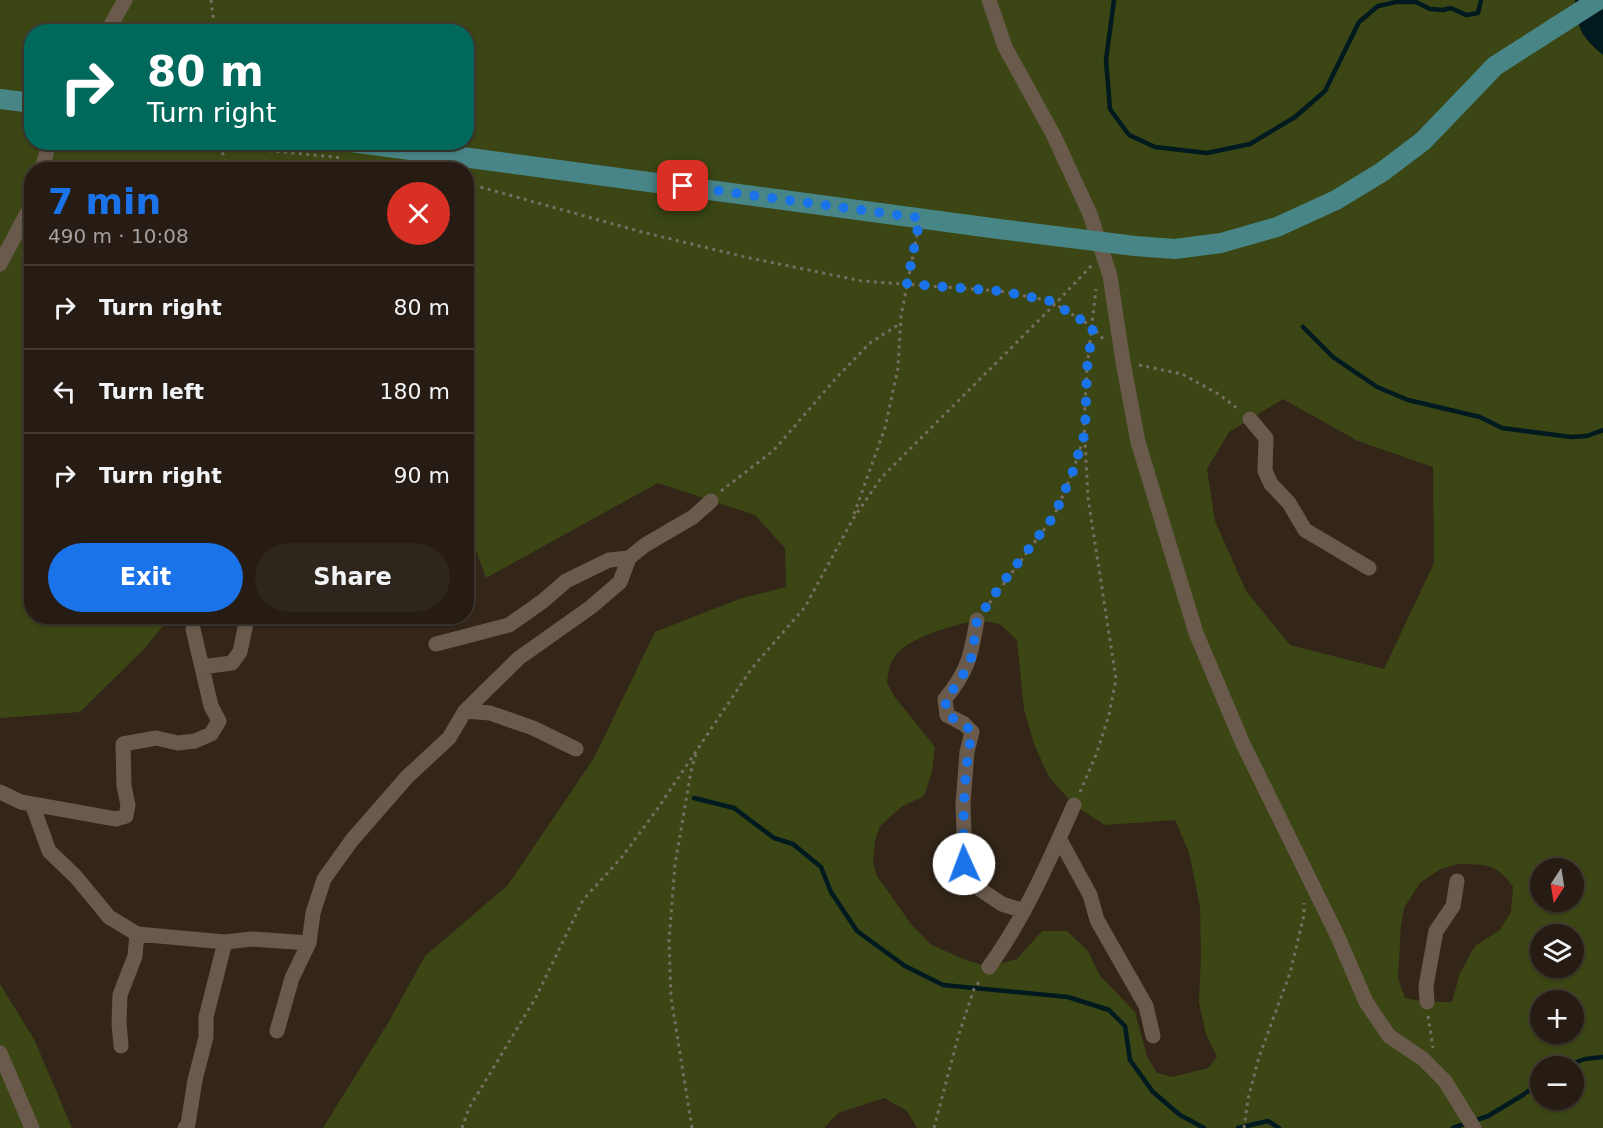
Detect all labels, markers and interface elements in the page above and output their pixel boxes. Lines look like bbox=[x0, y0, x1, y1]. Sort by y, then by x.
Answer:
text: 80 m bbox=[147, 47, 264, 96]
icon: right bbox=[48, 48, 126, 126]
text: Turn right bbox=[147, 97, 276, 128]
pin bbox=[657, 160, 708, 211]
icon: arrive bbox=[666, 169, 699, 202]
text: 7 min bbox=[48, 181, 161, 222]
button: close bbox=[387, 182, 450, 245]
text: 490 m · 10:08 bbox=[48, 224, 189, 248]
icon: right bbox=[48, 291, 81, 324]
text: Turn right bbox=[99, 295, 222, 320]
text: 80 m bbox=[394, 295, 450, 320]
icon: left bbox=[48, 375, 81, 408]
text: Turn left bbox=[99, 379, 204, 404]
text: 180 m bbox=[380, 379, 450, 404]
icon: right bbox=[48, 459, 81, 492]
text: Turn right bbox=[99, 463, 222, 488]
text: 90 m bbox=[394, 463, 450, 488]
button: Exit bbox=[48, 543, 243, 612]
button: Share bbox=[255, 543, 450, 612]
position arrow bbox=[932, 832, 996, 896]
north arrow bbox=[1530, 858, 1584, 912]
map controls bbox=[1530, 858, 1584, 1110]
button: layers bbox=[1530, 924, 1584, 978]
button: + bbox=[1530, 990, 1584, 1044]
button: − bbox=[1530, 1056, 1584, 1110]

